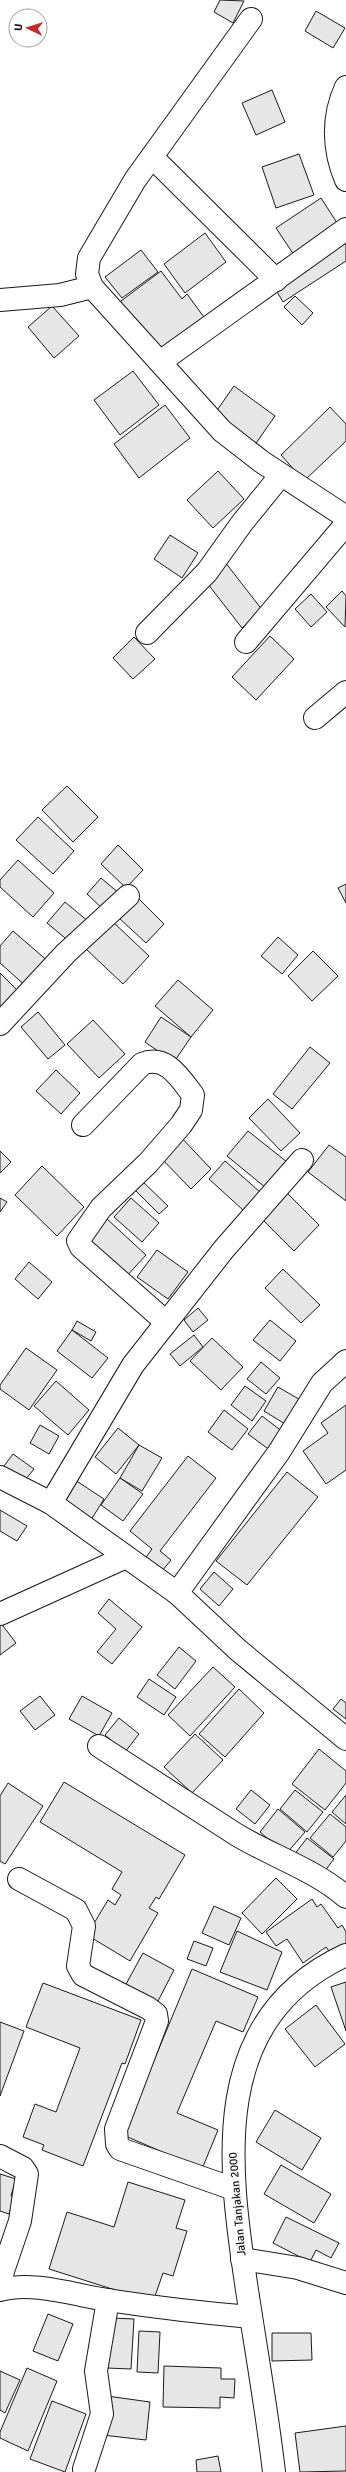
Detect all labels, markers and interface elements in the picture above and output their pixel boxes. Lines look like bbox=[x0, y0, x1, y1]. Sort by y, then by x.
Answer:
north arrow bbox=[8, 8, 48, 48]
text: U bbox=[12, 23, 25, 31]
street label: Jalan Tanjakan 2000 bbox=[225, 2151, 250, 2257]

